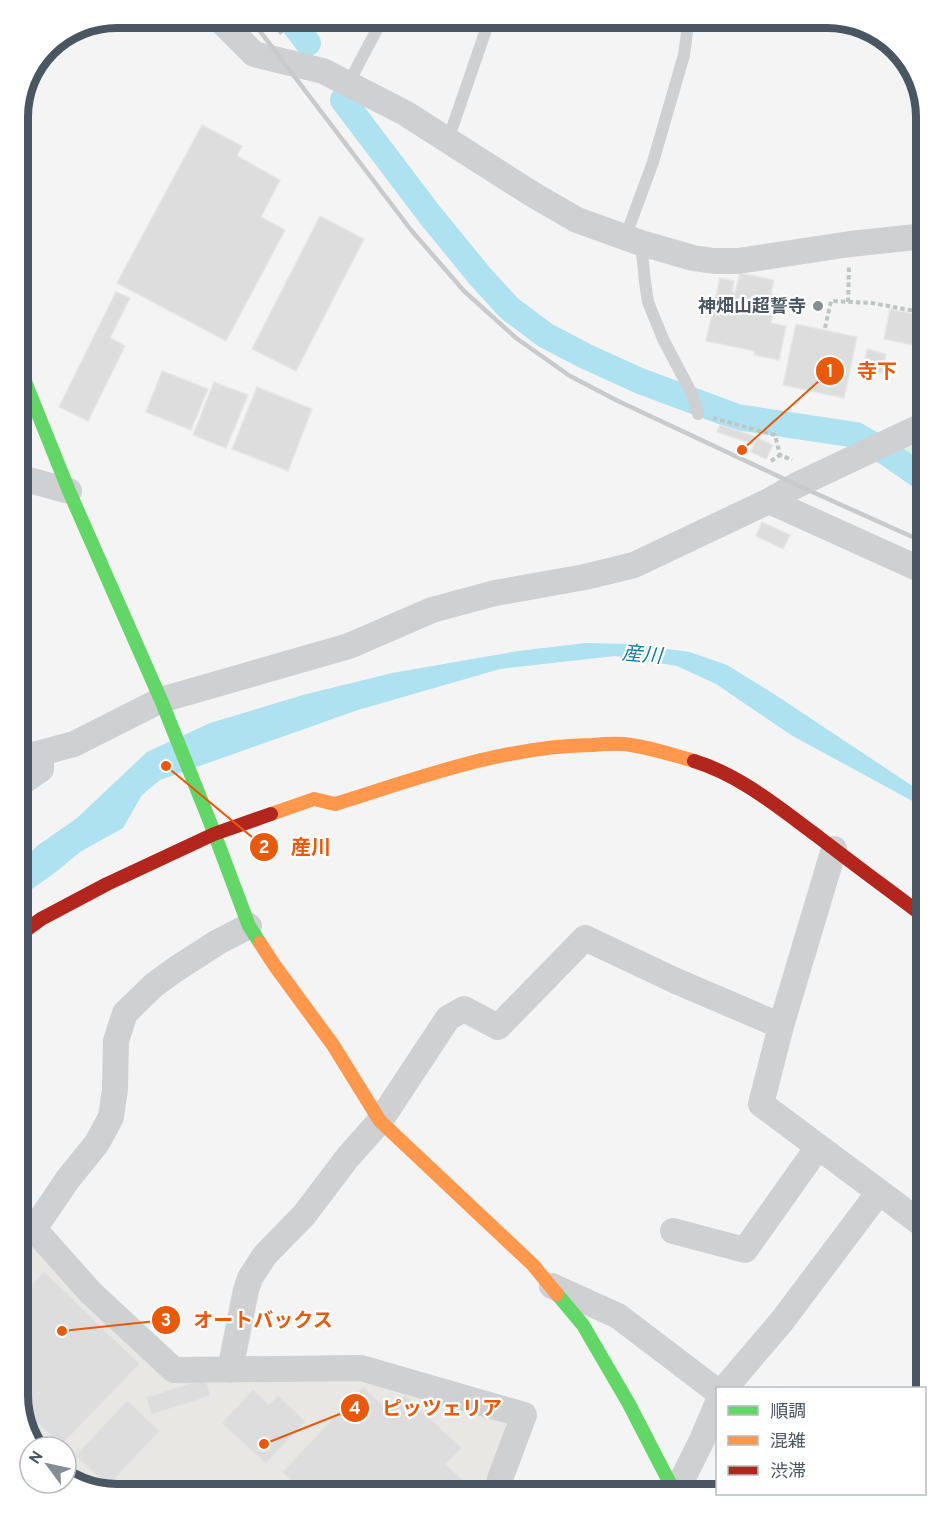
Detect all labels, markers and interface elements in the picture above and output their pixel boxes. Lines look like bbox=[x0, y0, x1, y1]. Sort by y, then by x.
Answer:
place label: 神畑山超誓寺 bbox=[698, 296, 806, 319]
marker: 神畑山超誓寺 bbox=[811, 299, 825, 313]
callout: 寺下 bbox=[815, 352, 909, 390]
text: 寺下 bbox=[857, 360, 897, 386]
text: 1 bbox=[826, 361, 834, 384]
water label: 産川 bbox=[621, 641, 665, 671]
callout: 産川 bbox=[249, 828, 343, 866]
text: 産川 bbox=[291, 836, 331, 862]
text: 2 bbox=[258, 837, 270, 860]
callout: オートバックス bbox=[151, 1301, 345, 1339]
text: オートバックス bbox=[193, 1309, 333, 1335]
text: 3 bbox=[161, 1310, 171, 1333]
legend bbox=[716, 1387, 926, 1495]
callout: ピッツェリア bbox=[340, 1389, 514, 1427]
text: ピッツェリア bbox=[382, 1397, 502, 1423]
text: 4 bbox=[349, 1398, 361, 1421]
text: 順調 bbox=[770, 1401, 806, 1424]
text: 混雑 bbox=[770, 1431, 806, 1454]
north arrow bbox=[18, 1435, 78, 1495]
text: N bbox=[26, 1448, 49, 1468]
text: 渋滞 bbox=[770, 1461, 806, 1484]

